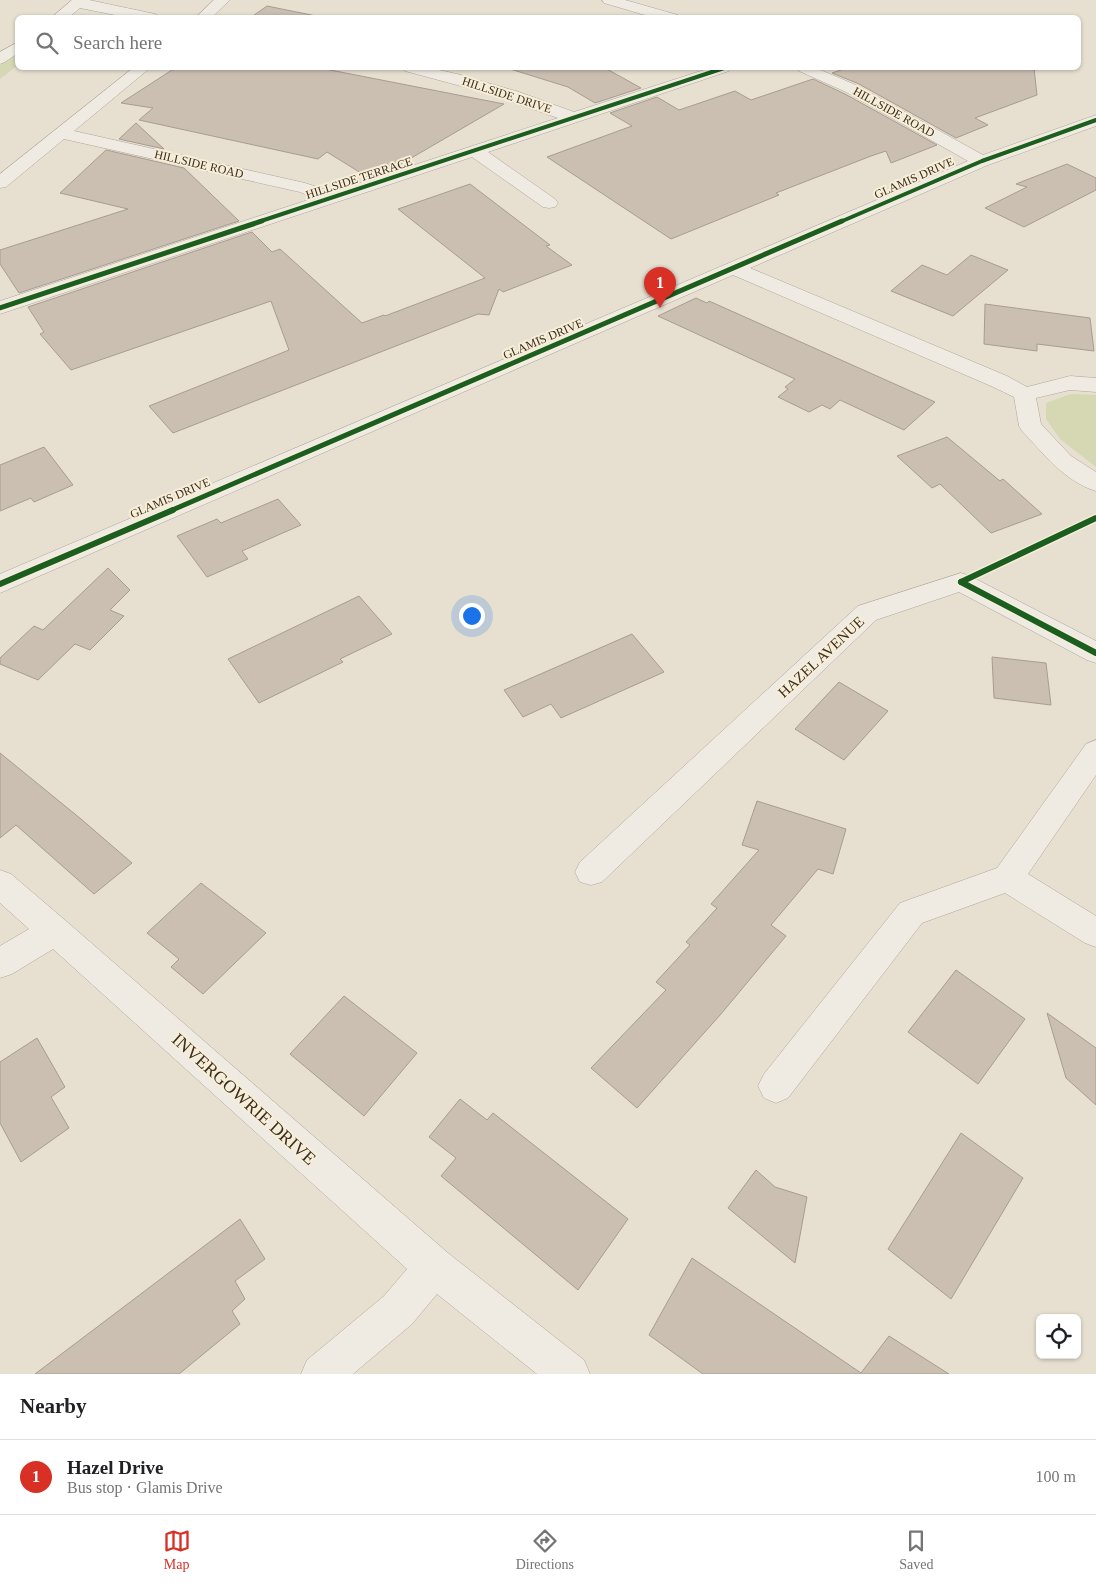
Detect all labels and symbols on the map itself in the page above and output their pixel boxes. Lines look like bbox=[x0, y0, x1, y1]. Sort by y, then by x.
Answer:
street label: HILLSIDE DRIVE bbox=[460, 74, 554, 116]
street label: HILLSIDE ROAD bbox=[851, 84, 937, 140]
street label: HILLSIDE ROAD bbox=[153, 147, 245, 181]
street label: HILLSIDE TERRACE bbox=[304, 154, 414, 202]
street label: GLAMIS DRIVE bbox=[872, 154, 956, 202]
pin: 1 bbox=[644, 267, 676, 308]
street label: GLAMIS DRIVE bbox=[501, 316, 585, 362]
street label: GLAMIS DRIVE bbox=[128, 475, 212, 521]
your location bbox=[459, 603, 485, 629]
street label: HAZEL AVENUE bbox=[775, 613, 867, 701]
street label: INVERGOWRIE DRIVE bbox=[168, 1029, 320, 1169]

